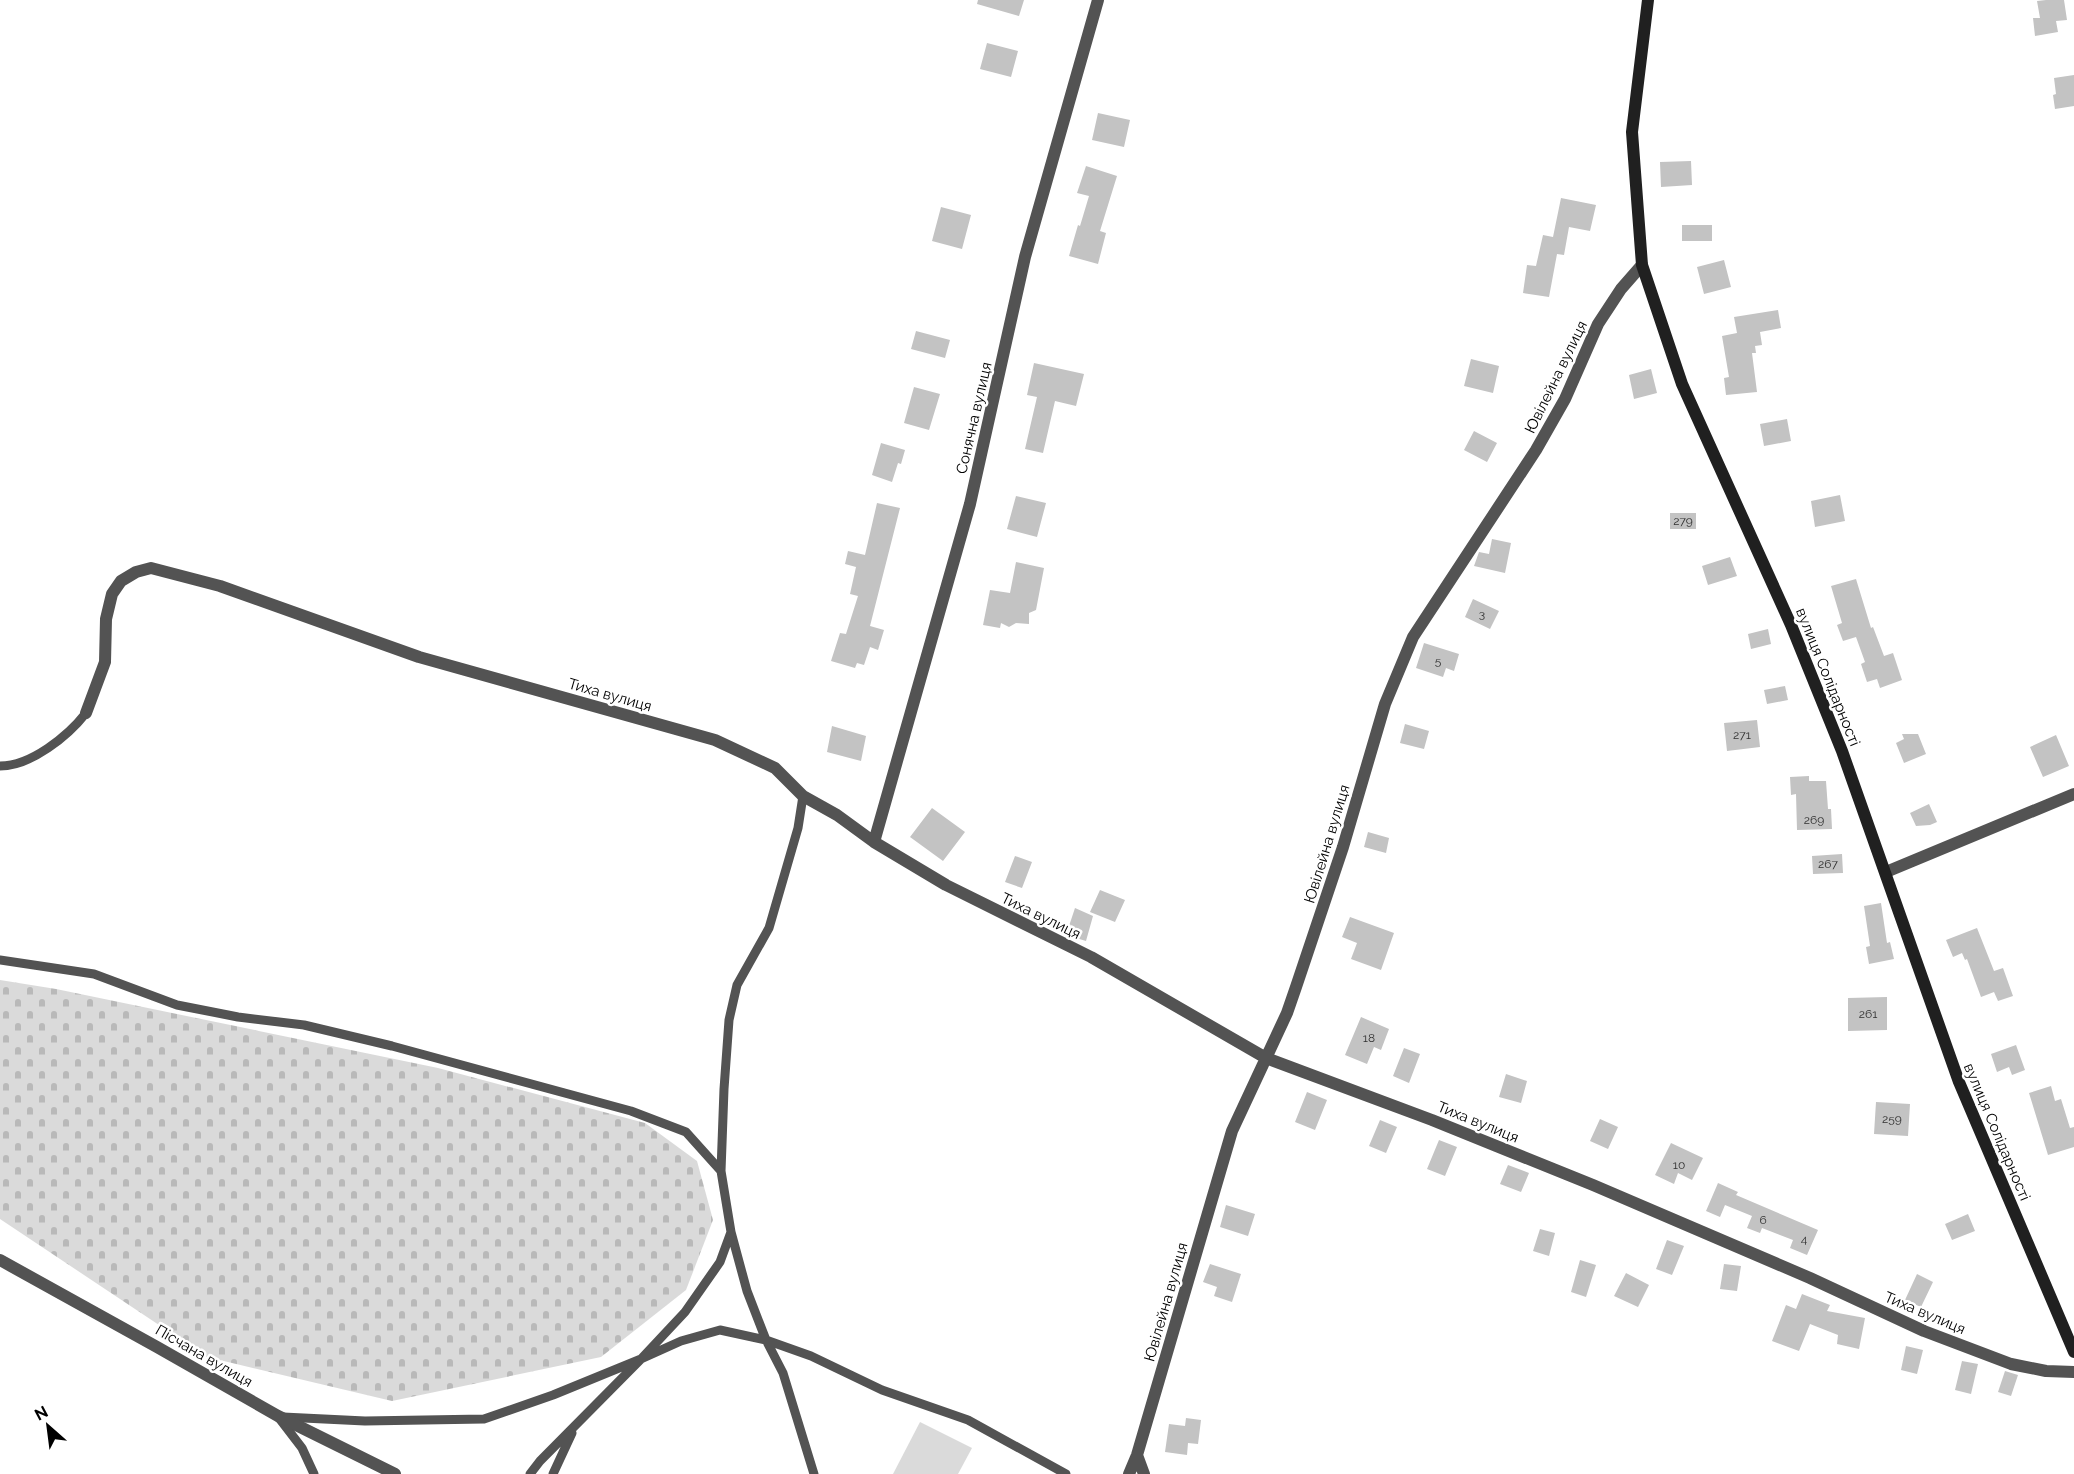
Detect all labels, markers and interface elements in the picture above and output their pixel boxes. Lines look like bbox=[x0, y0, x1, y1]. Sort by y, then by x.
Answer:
street label: Ювілейна вулиця bbox=[1521, 318, 1591, 436]
street label: Сонячна вулиця bbox=[952, 360, 996, 476]
house number: 279 bbox=[1673, 514, 1693, 528]
street label: вулиця Солідарності bbox=[1792, 605, 1864, 749]
house number: 3 bbox=[1479, 607, 1485, 621]
house number: 5 bbox=[1435, 654, 1442, 668]
street label: Тиха вулиця bbox=[566, 674, 654, 716]
house number: 271 bbox=[1733, 728, 1751, 742]
street label: Ювілейна вулиця bbox=[1300, 783, 1354, 905]
house number: 269 bbox=[1804, 813, 1824, 827]
house number: 267 bbox=[1818, 857, 1839, 871]
street label: Тиха вулиця bbox=[998, 889, 1084, 943]
house number: 261 bbox=[1859, 1007, 1877, 1021]
house number: 18 bbox=[1363, 1031, 1375, 1045]
street label: вулиця Солідарності bbox=[1960, 1061, 2034, 1203]
street label: Тиха вулиця bbox=[1435, 1097, 1521, 1147]
house number: 259 bbox=[1882, 1112, 1902, 1126]
house number: 10 bbox=[1673, 1158, 1685, 1172]
house number: 6 bbox=[1759, 1213, 1767, 1227]
house number: 4 bbox=[1801, 1232, 1808, 1246]
street label: Ювілейна вулиця bbox=[1140, 1240, 1192, 1364]
street label: Тиха вулиця bbox=[1882, 1288, 1968, 1338]
street label: Пісчана вулиця bbox=[152, 1321, 256, 1391]
north arrow bbox=[18, 1396, 78, 1456]
text: N bbox=[31, 1402, 51, 1424]

